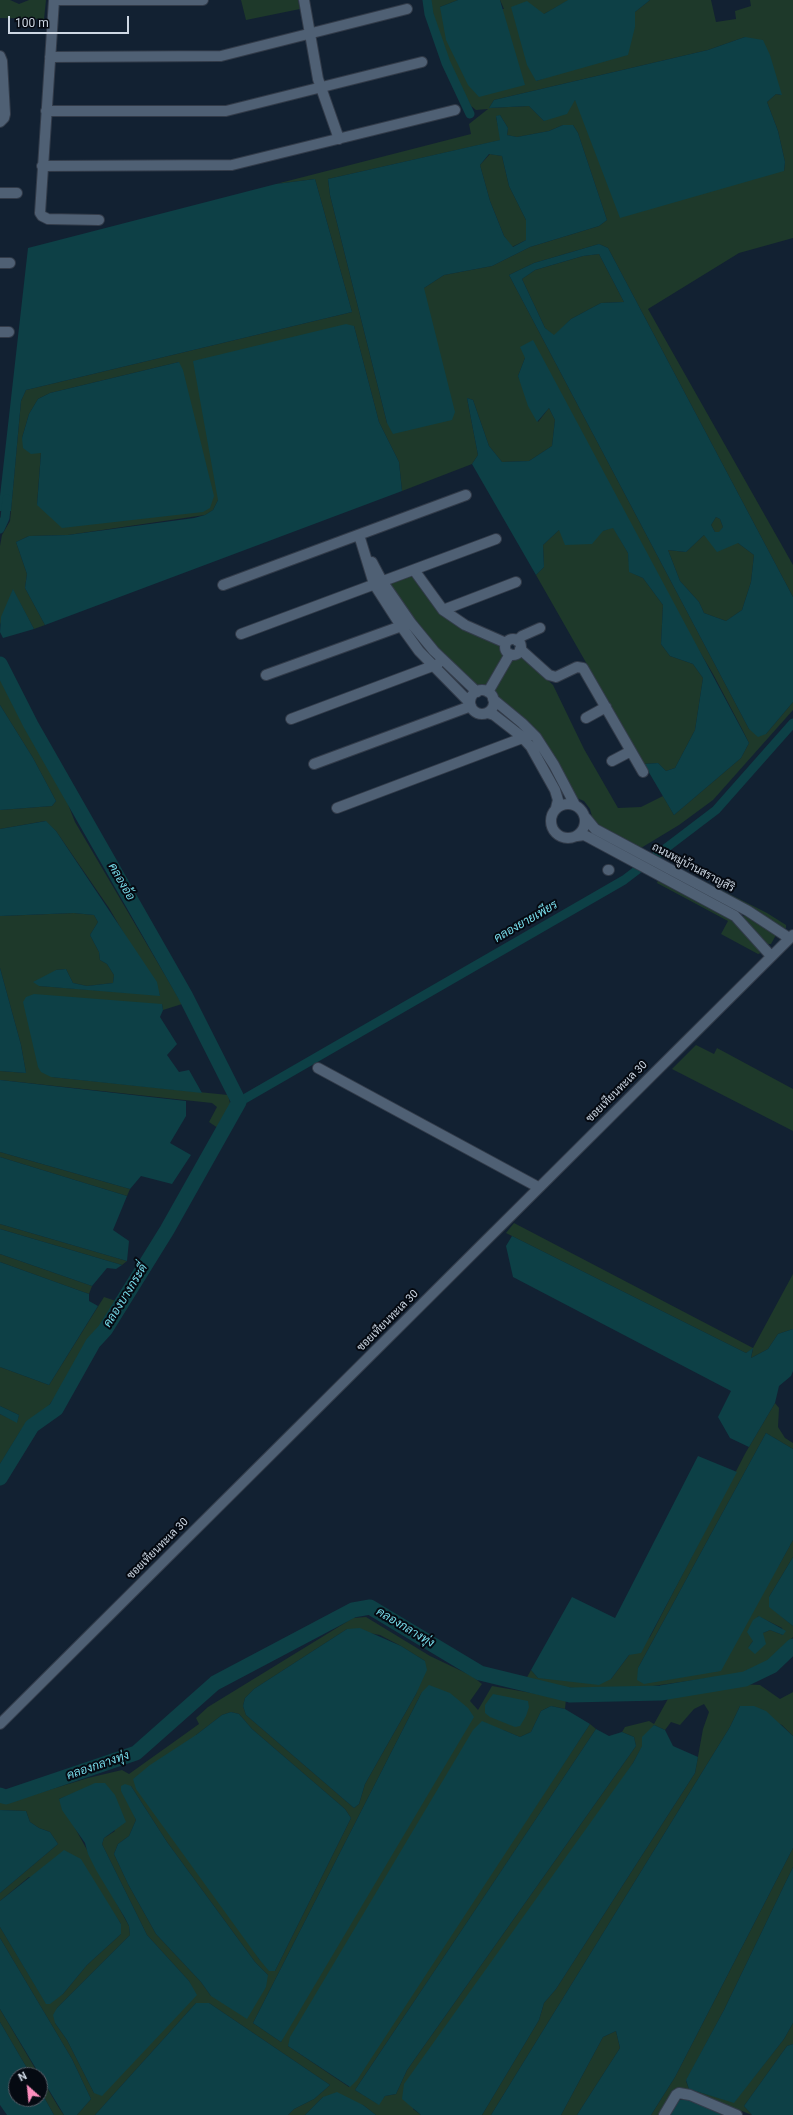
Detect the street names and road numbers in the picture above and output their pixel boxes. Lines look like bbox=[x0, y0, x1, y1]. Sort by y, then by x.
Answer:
street label: ถนนหมู่บ้านสราญสิริ bbox=[650, 841, 736, 895]
street label: ซอยเทียนทะเล 30 bbox=[584, 1059, 650, 1125]
street label: ซอยเทียนทะเล 30 bbox=[355, 1288, 421, 1354]
street label: ซอยเทียนทะเล 30 bbox=[125, 1516, 191, 1582]

